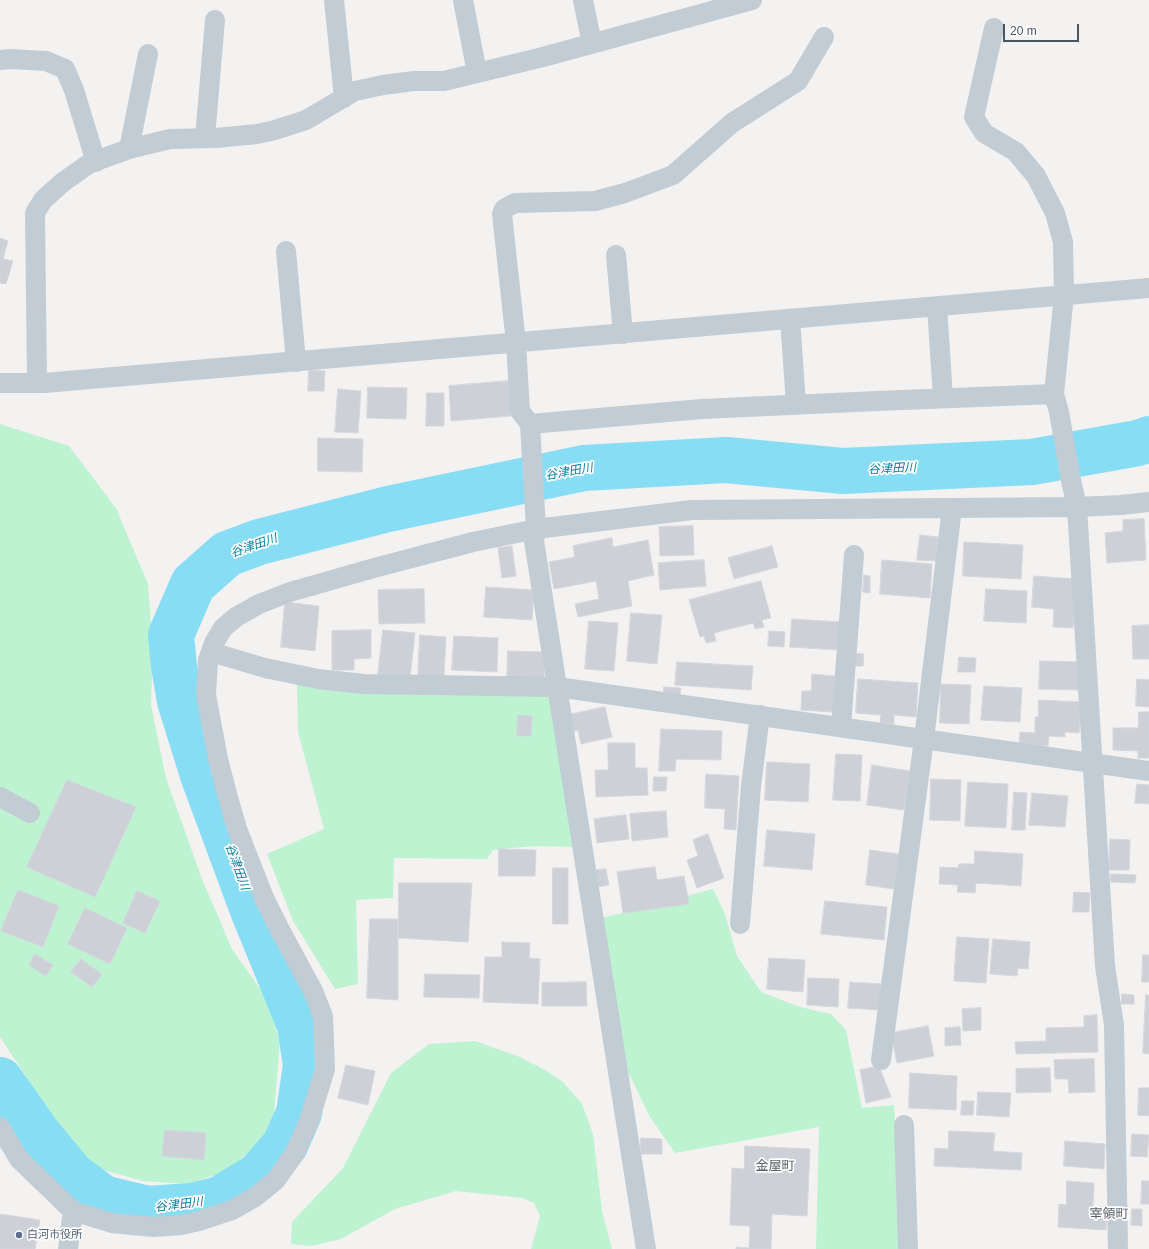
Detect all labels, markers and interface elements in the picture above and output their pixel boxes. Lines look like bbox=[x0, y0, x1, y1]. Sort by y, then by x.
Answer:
scale bar bbox=[1005, 16, 1081, 42]
text: 20 m bbox=[1010, 24, 1037, 38]
water label: 谷津田川 bbox=[544, 461, 594, 483]
water label: 谷津田川 bbox=[868, 461, 916, 477]
water label: 谷津田川 bbox=[229, 531, 279, 561]
water label: 谷津田川 bbox=[222, 842, 252, 892]
district label: 金屋町 bbox=[756, 1158, 794, 1174]
water label: 谷津田川 bbox=[154, 1195, 204, 1215]
district label: 宰領町 bbox=[1090, 1206, 1128, 1222]
place label: 白河市役所 bbox=[27, 1228, 82, 1242]
marker: 白河市役所 bbox=[14, 1230, 24, 1240]

